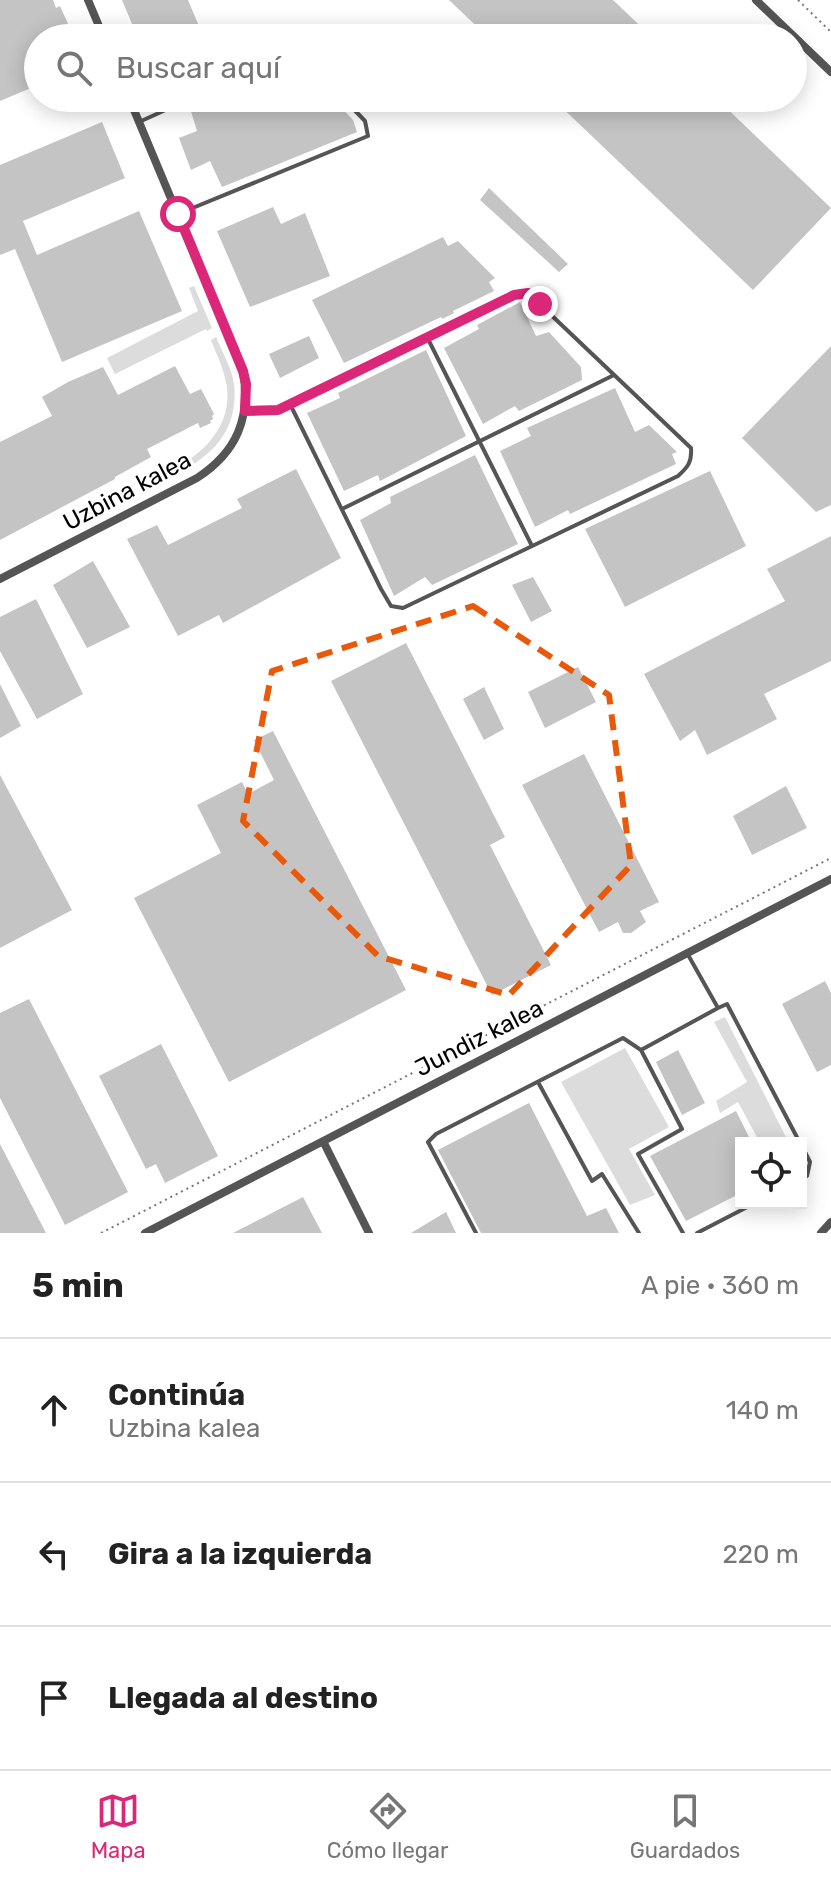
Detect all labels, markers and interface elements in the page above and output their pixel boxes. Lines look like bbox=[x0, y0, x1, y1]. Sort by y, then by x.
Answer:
search box bbox=[24, 24, 807, 112]
icon: search bbox=[52, 46, 96, 90]
text: Buscar aquí bbox=[116, 50, 280, 86]
route start bbox=[160, 196, 196, 232]
route end bbox=[522, 286, 558, 322]
street label: Uzbina kalea bbox=[58, 446, 196, 536]
street label: Jundiz kalea bbox=[410, 994, 548, 1082]
map controls bbox=[735, 1137, 807, 1209]
button: locate bbox=[735, 1137, 807, 1209]
text: 5 min bbox=[32, 1265, 124, 1306]
text: A pie · 360 m bbox=[641, 1270, 799, 1301]
text: Continúa bbox=[108, 1377, 245, 1413]
icon: ahead bbox=[32, 1388, 76, 1432]
text: 140 m bbox=[726, 1395, 799, 1426]
text: Uzbina kalea bbox=[108, 1413, 260, 1444]
icon: left bbox=[32, 1532, 76, 1576]
text: Gira a la izquierda bbox=[108, 1536, 372, 1572]
text: 220 m bbox=[722, 1539, 799, 1570]
icon: arrive bbox=[32, 1676, 76, 1720]
text: Llegada al destino bbox=[108, 1680, 378, 1716]
tab: Mapa bbox=[91, 1789, 146, 1864]
tab: Cómo llegar bbox=[327, 1789, 448, 1864]
tab: Guardados bbox=[630, 1789, 740, 1864]

